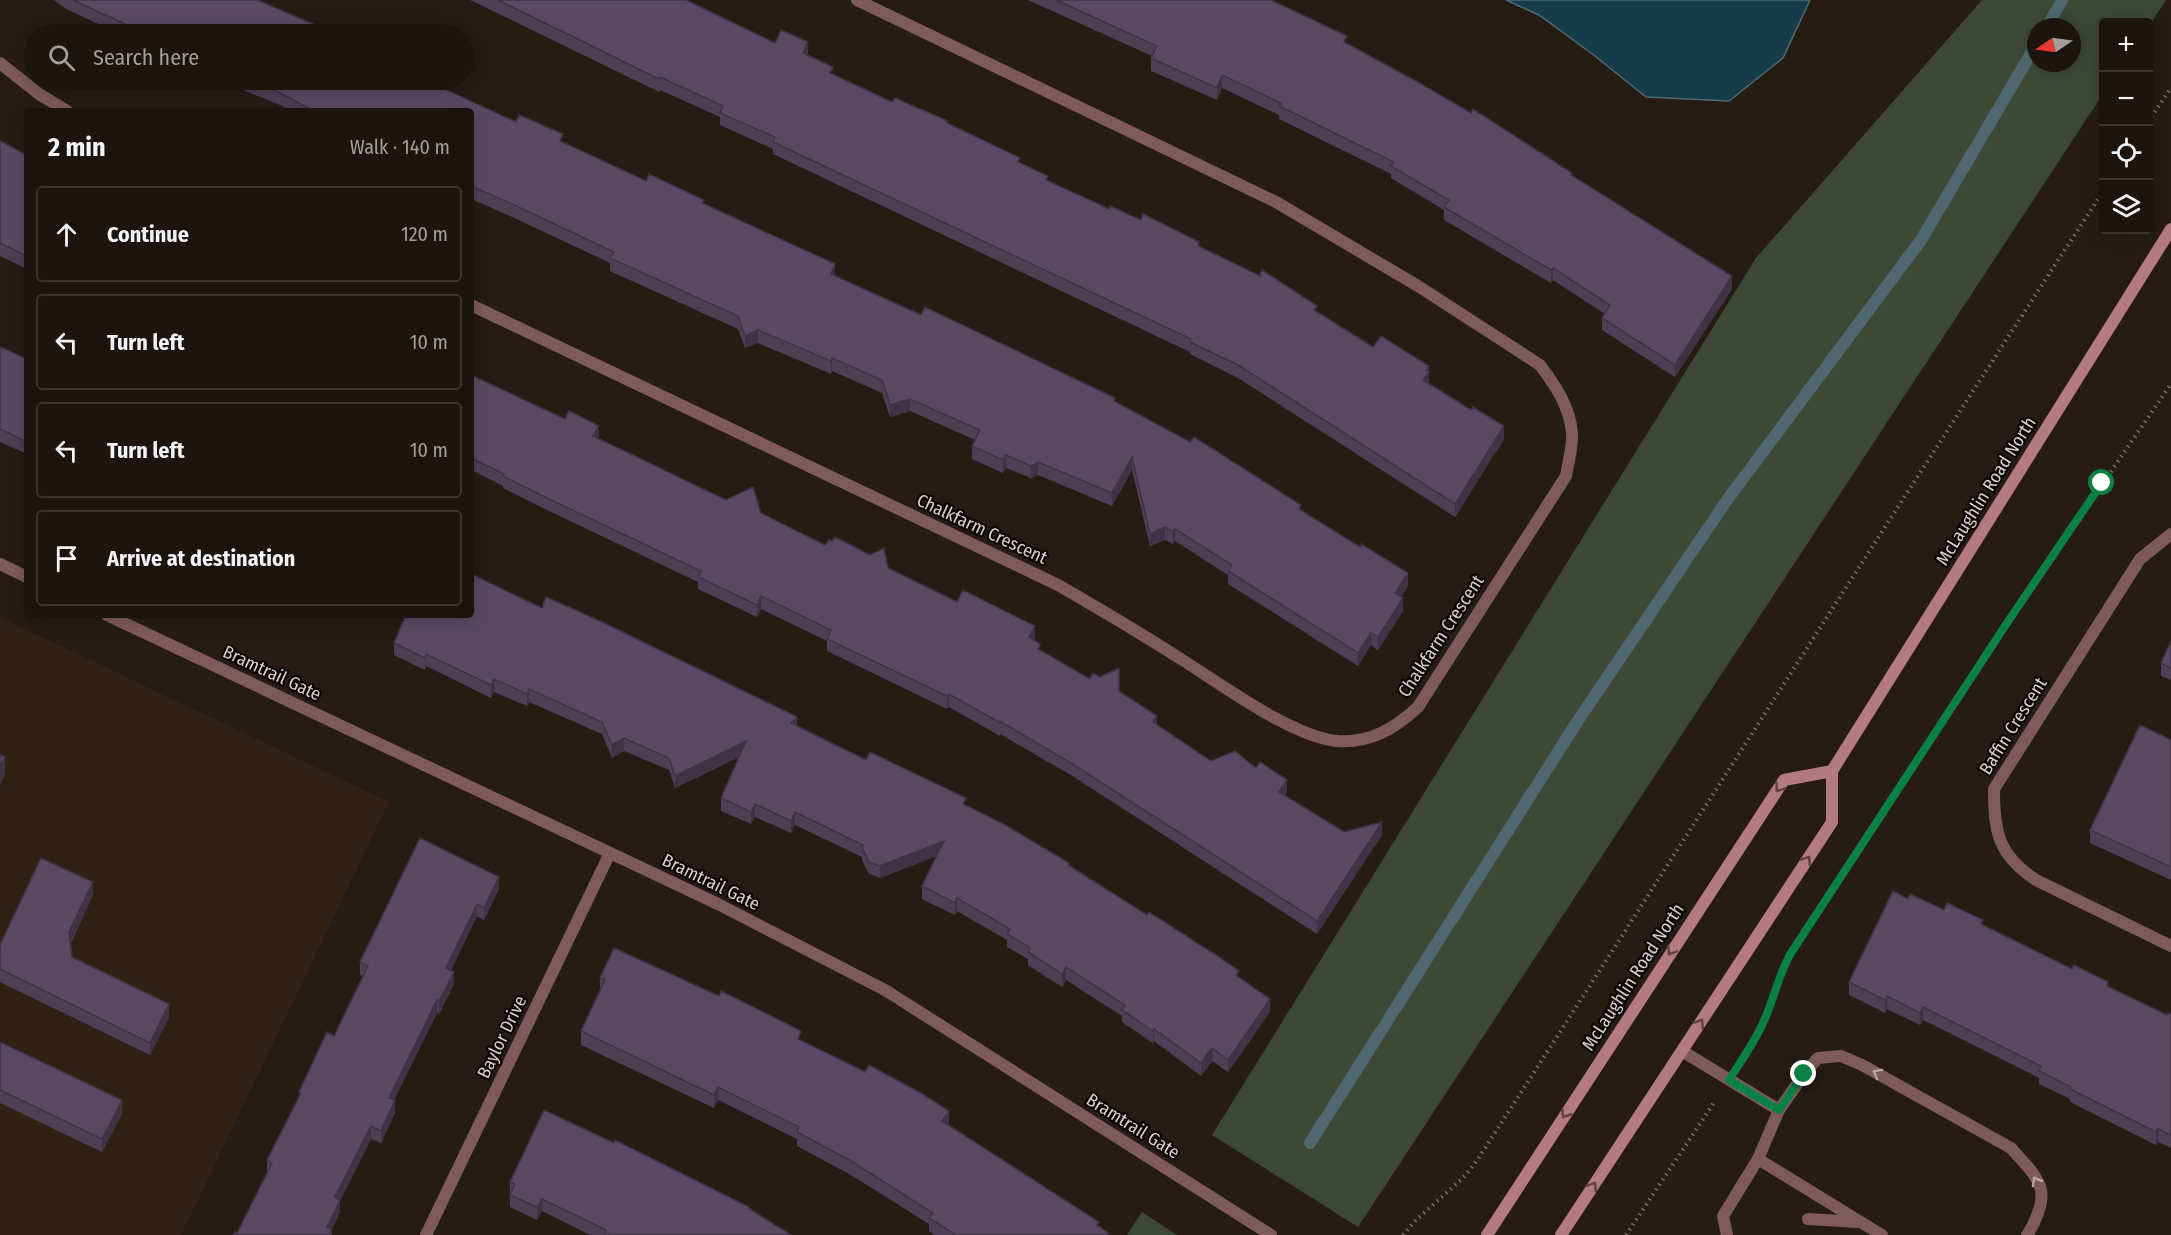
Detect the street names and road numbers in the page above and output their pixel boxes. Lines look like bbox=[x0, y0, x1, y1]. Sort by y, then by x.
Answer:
street label: McLaughlin Road North bbox=[1931, 413, 2041, 569]
street label: Chalkfarm Crescent bbox=[913, 489, 1051, 569]
street label: Chalkfarm Crescent bbox=[1393, 571, 1489, 701]
street label: Bramtrail Gate bbox=[219, 641, 325, 705]
street label: Baffin Crescent bbox=[1974, 673, 2052, 779]
street label: Bramtrail Gate bbox=[659, 849, 763, 915]
street label: McLaughlin Road North bbox=[1577, 899, 1689, 1055]
street label: Baylor Drive bbox=[473, 992, 531, 1082]
street label: Bramtrail Gate bbox=[1082, 1089, 1184, 1163]

